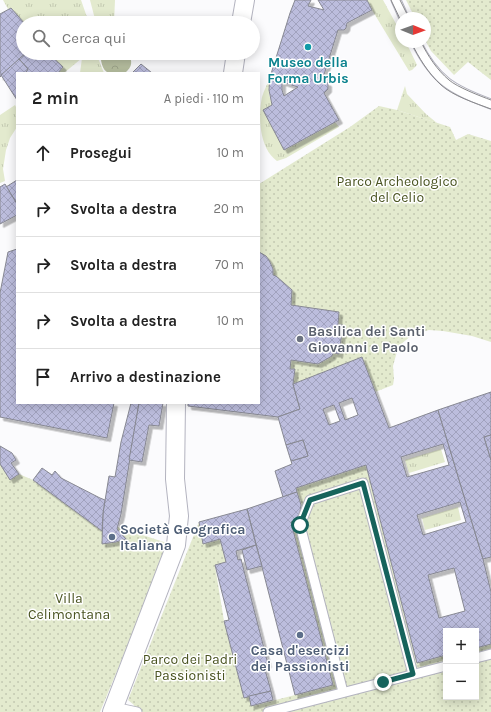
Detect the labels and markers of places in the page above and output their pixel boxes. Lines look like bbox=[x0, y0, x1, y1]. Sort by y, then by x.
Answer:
marker: Museo della Forma Urbis bbox=[303, 42, 313, 52]
place label: Museo della Forma Urbis bbox=[267, 54, 349, 87]
place label: Basilica dei Santi Giovanni e Paolo bbox=[308, 323, 425, 356]
marker: Basilica dei Santi Giovanni e Paolo bbox=[295, 334, 305, 344]
place label: Società Geografica Italiana bbox=[120, 521, 246, 554]
marker: Società Geografica Italiana bbox=[107, 532, 117, 542]
marker: Casa d'esercizi dei Passionisti bbox=[295, 630, 305, 640]
place label: Casa d'esercizi dei Passionisti bbox=[251, 642, 349, 675]

